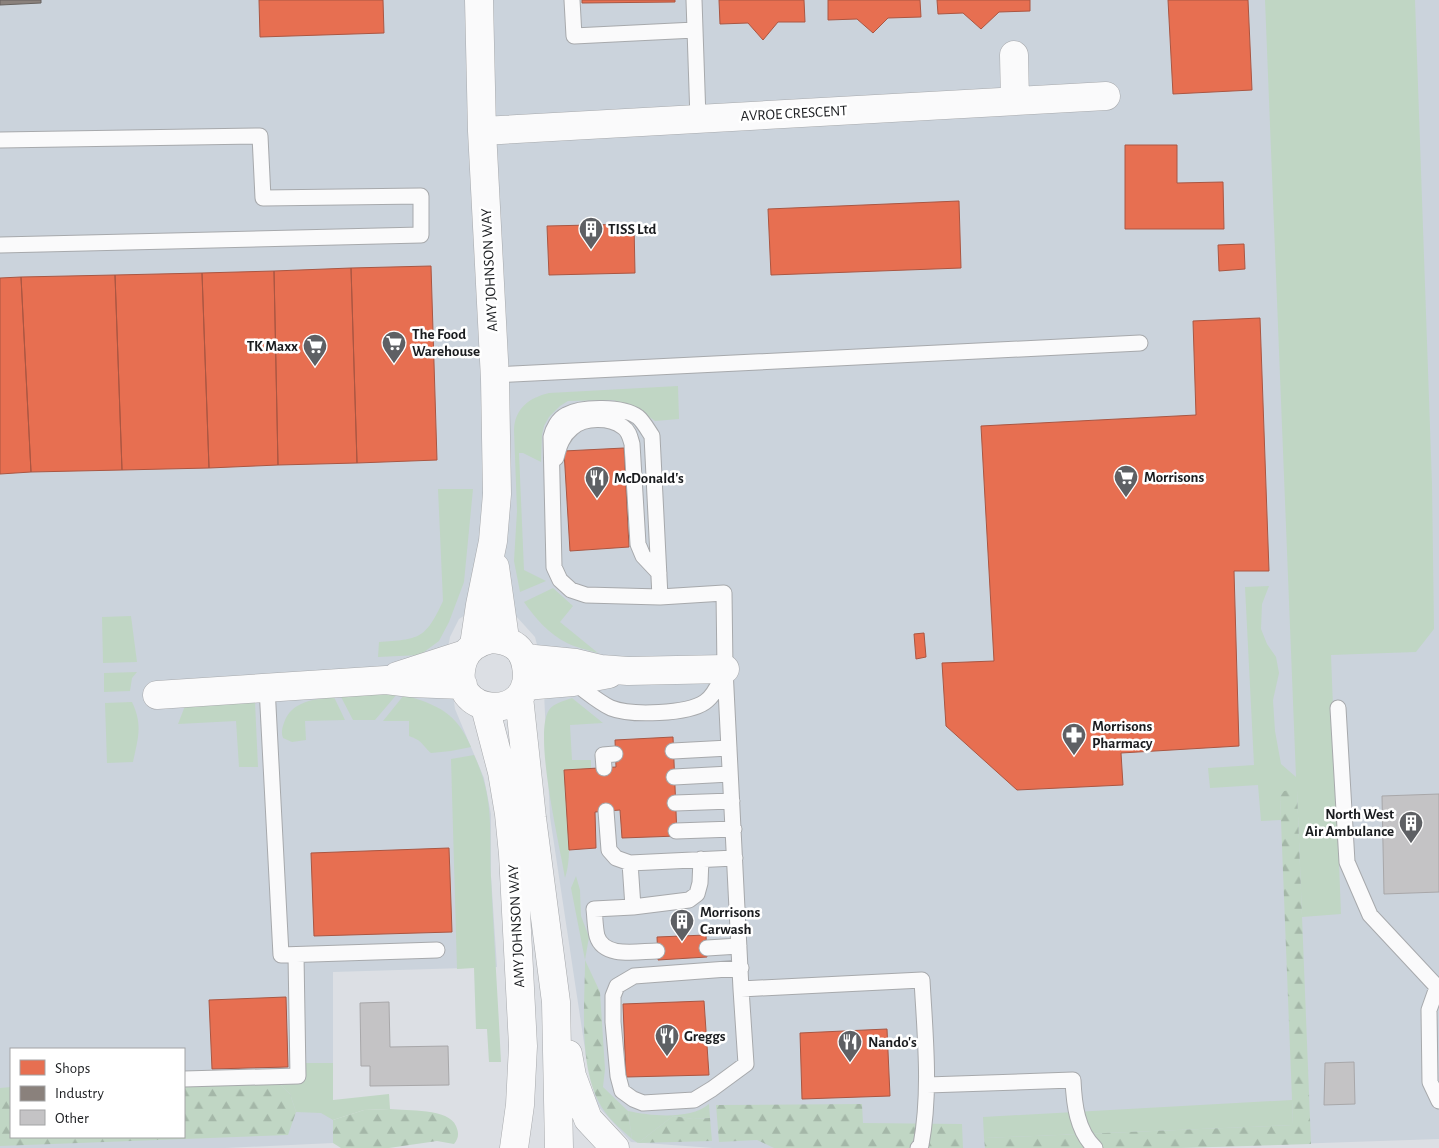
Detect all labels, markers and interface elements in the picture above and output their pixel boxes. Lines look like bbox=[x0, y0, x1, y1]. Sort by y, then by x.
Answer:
street label: AVROE CRESCENT bbox=[740, 103, 849, 124]
street label: AMY JOHNSON WAY bbox=[479, 208, 500, 332]
building icon: TISS Ltd bbox=[578, 216, 604, 250]
place label: TISS Ltd bbox=[608, 222, 657, 237]
place label: The Food Warehouse bbox=[412, 327, 480, 359]
supermarket icon: The Food Warehouse bbox=[381, 330, 407, 364]
supermarket icon: TK Maxx bbox=[302, 333, 328, 367]
place label: TK Maxx bbox=[247, 339, 298, 354]
supermarket icon: Morrisons bbox=[1113, 464, 1139, 498]
restaurant icon: McDonald's bbox=[584, 465, 610, 499]
place label: Morrisons bbox=[1144, 470, 1204, 485]
place label: McDonald's bbox=[614, 471, 684, 486]
place label: Morrisons Pharmacy bbox=[1092, 719, 1153, 751]
pharmacy icon: Morrisons Pharmacy bbox=[1061, 722, 1087, 756]
place label: North West Air Ambulance bbox=[1305, 807, 1394, 839]
building icon: North West Air Ambulance bbox=[1398, 810, 1424, 844]
street label: AMY JOHNSON WAY bbox=[506, 864, 527, 988]
place label: Morrisons Carwash bbox=[700, 905, 760, 937]
building icon: Morrisons Carwash bbox=[669, 908, 695, 942]
restaurant icon: Greggs bbox=[654, 1023, 680, 1057]
place label: Greggs bbox=[684, 1029, 726, 1044]
restaurant icon: Nando's bbox=[837, 1029, 863, 1063]
place label: Nando's bbox=[868, 1035, 917, 1050]
legend bbox=[10, 1048, 185, 1138]
text: Shops bbox=[55, 1061, 90, 1076]
text: Industry bbox=[55, 1086, 104, 1101]
text: Other bbox=[55, 1111, 89, 1126]

